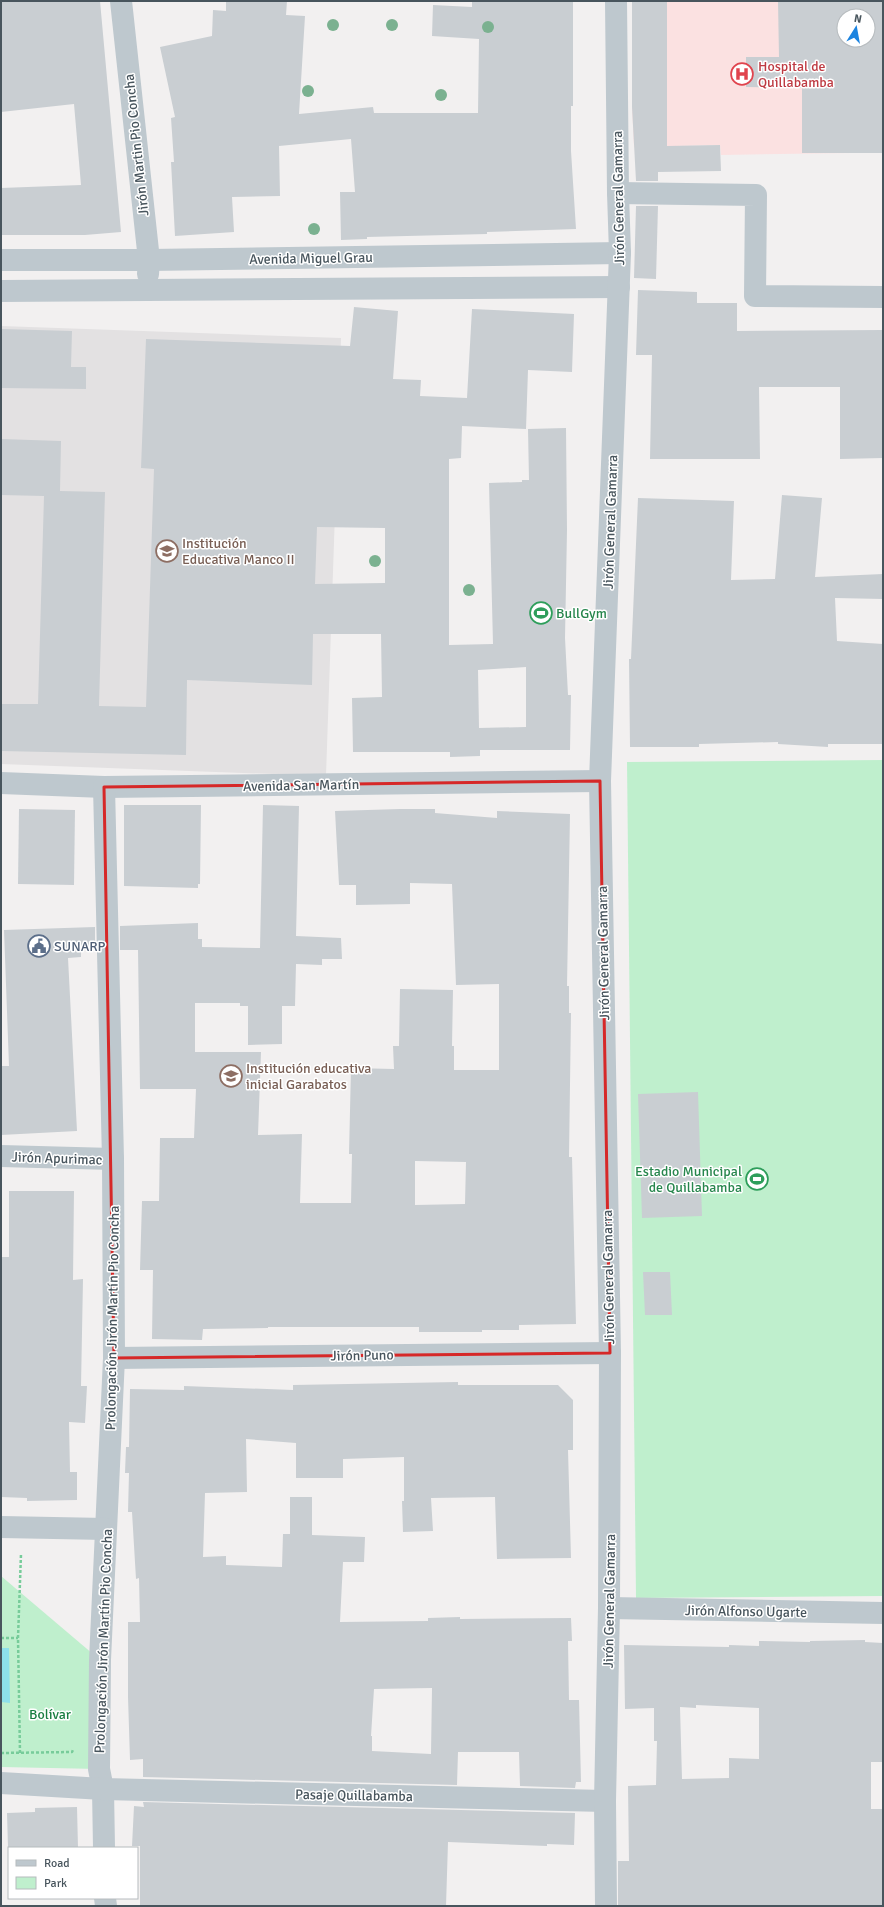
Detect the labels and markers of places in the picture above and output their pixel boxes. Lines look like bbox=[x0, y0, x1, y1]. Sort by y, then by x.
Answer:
place label: Hospital de Quillabamba bbox=[758, 58, 834, 91]
hospital icon: Hospital de Quillabamba bbox=[729, 61, 755, 87]
place label: Institución Educativa Manco II bbox=[182, 535, 295, 568]
school or university icon: Institución Educativa Manco II bbox=[154, 538, 180, 564]
sports icon: BullGym bbox=[528, 600, 554, 626]
place label: BullGym bbox=[556, 605, 607, 622]
public building icon: SUNARP bbox=[26, 933, 52, 959]
place label: SUNARP bbox=[54, 938, 106, 955]
place label: Institución educativa inicial Garabatos bbox=[246, 1060, 371, 1093]
school or university icon: Institución educativa inicial Garabatos bbox=[218, 1063, 244, 1089]
place label: Estadio Municipal de Quillabamba bbox=[635, 1163, 742, 1196]
sports icon: Estadio Municipal de Quillabamba bbox=[744, 1166, 770, 1192]

